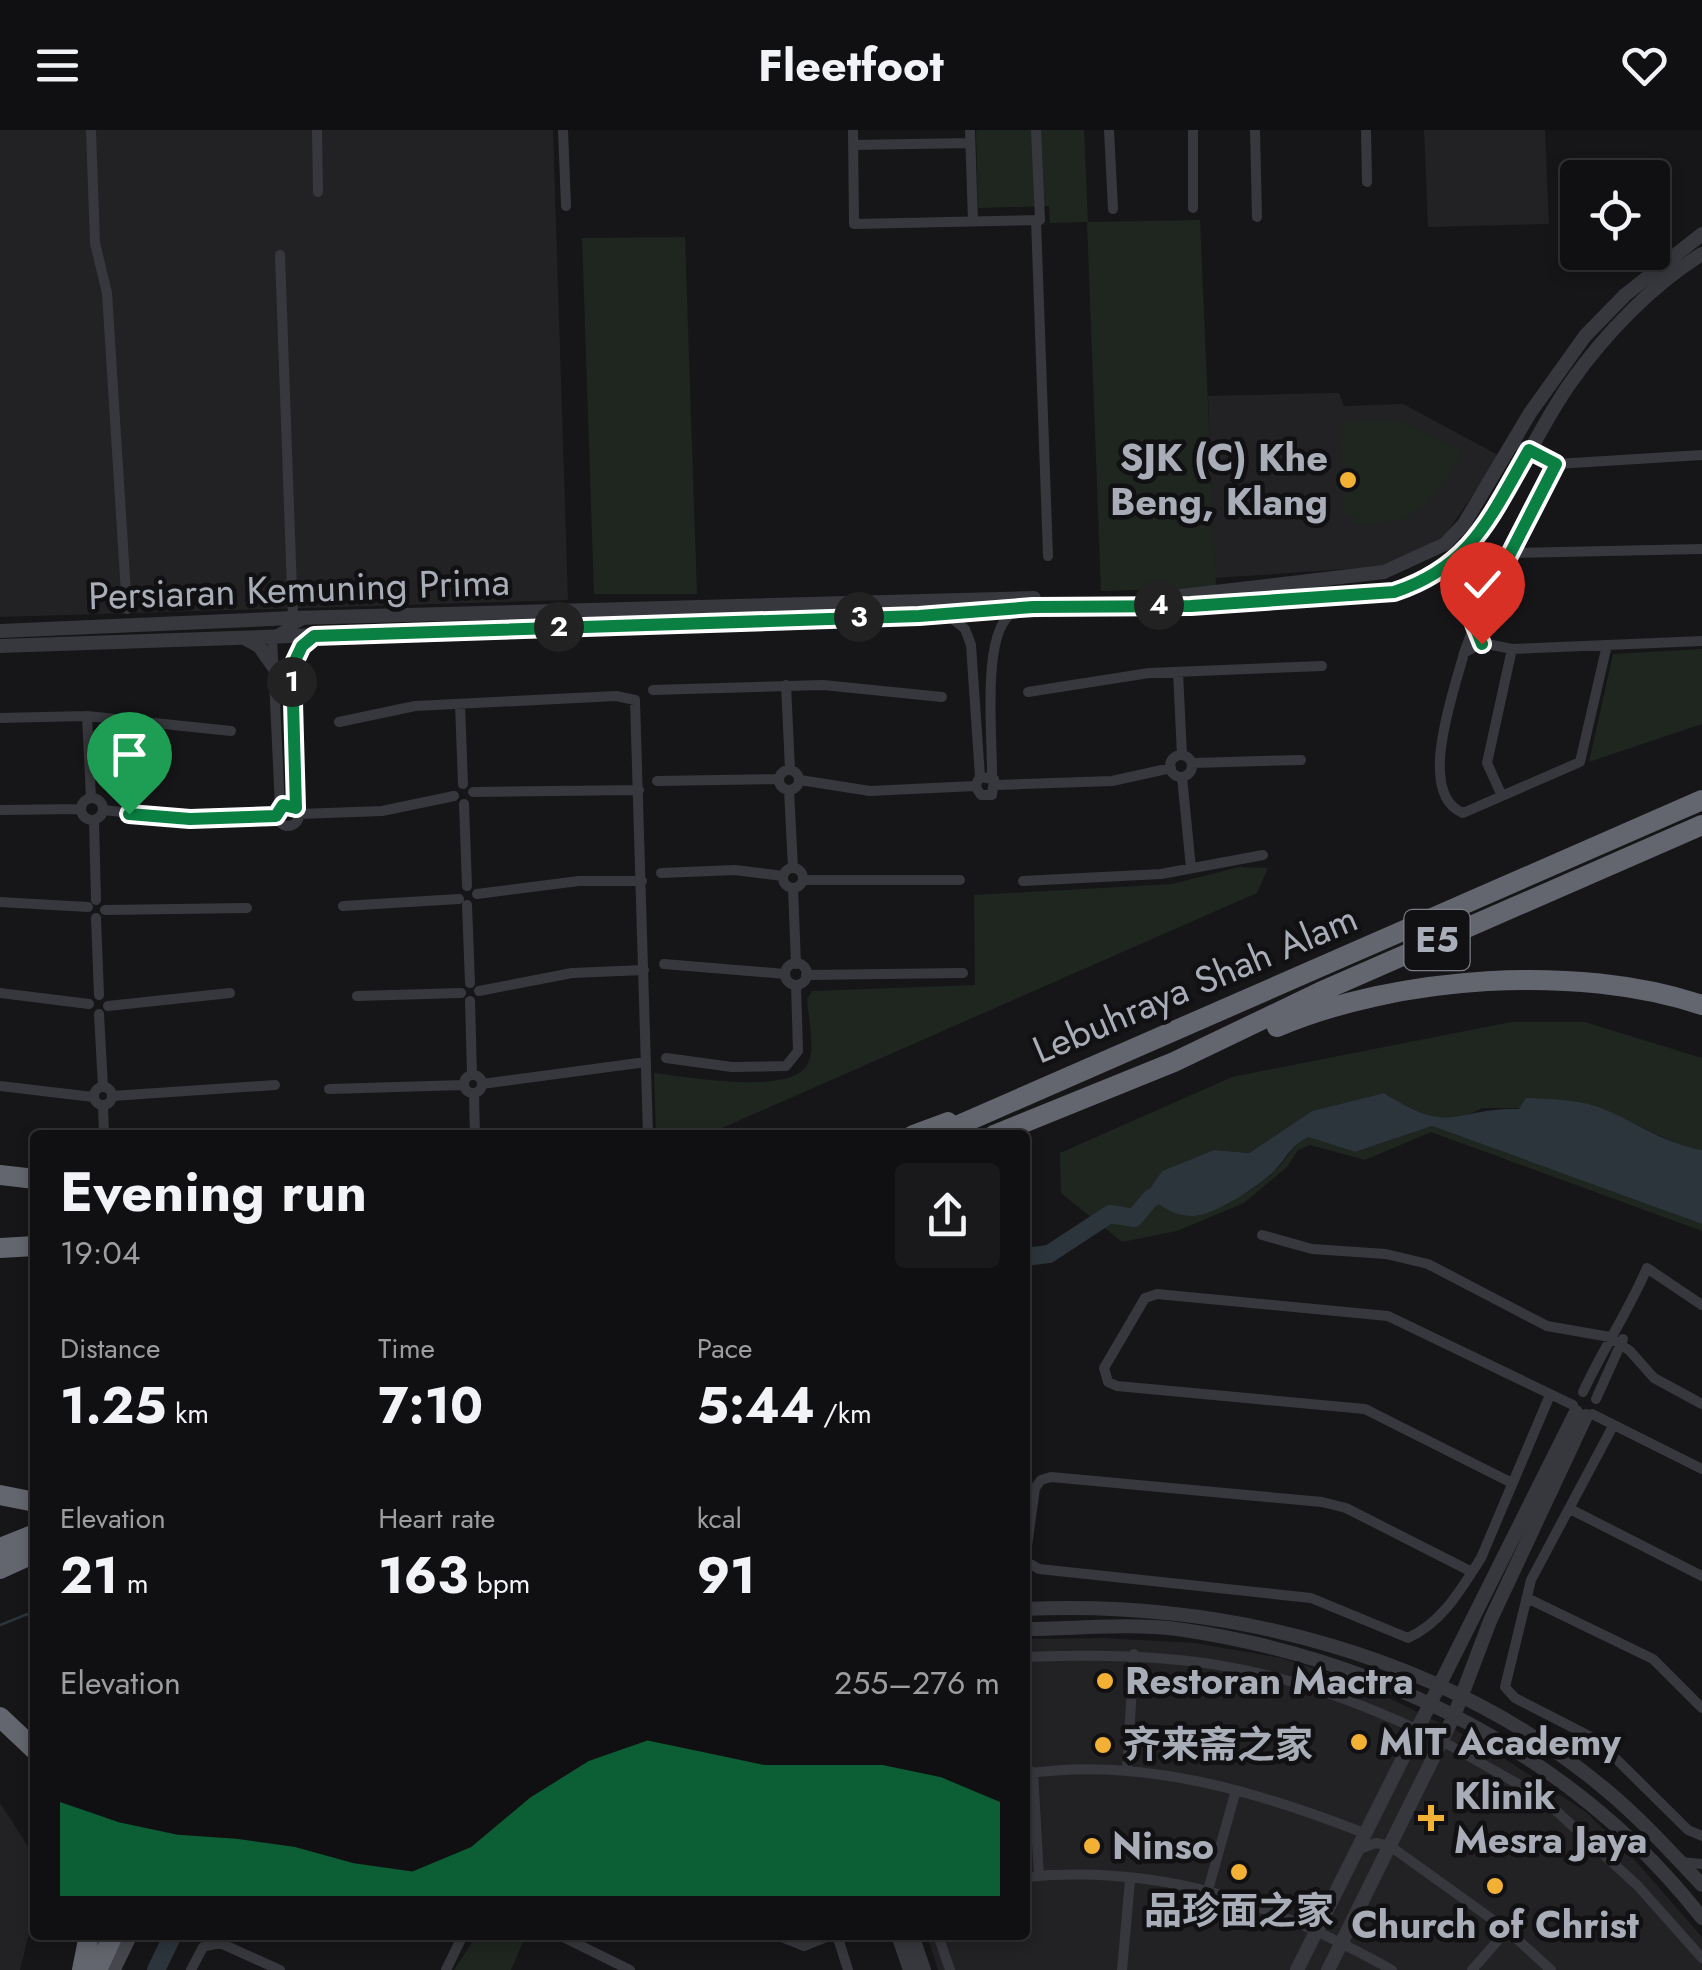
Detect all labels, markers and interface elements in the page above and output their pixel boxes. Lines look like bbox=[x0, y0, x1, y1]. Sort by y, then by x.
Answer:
text: Fleetfoot bbox=[758, 33, 944, 98]
icon: menu bbox=[30, 38, 85, 93]
icon: heart bbox=[1617, 38, 1672, 93]
map controls bbox=[1560, 160, 1670, 270]
button: locate bbox=[1560, 160, 1670, 270]
place label: SJK (C) Khe Beng, Klang bbox=[1110, 430, 1328, 529]
marker: SJK (C) Khe Beng, Klang bbox=[1337, 469, 1359, 491]
pin bbox=[1440, 542, 1525, 645]
street label: Persiaran Kemuning Prima bbox=[87, 554, 511, 623]
icon: check bbox=[1455, 557, 1510, 612]
pin: 4 bbox=[1134, 580, 1184, 630]
text: 4 bbox=[1149, 584, 1169, 625]
pin: 3 bbox=[834, 592, 884, 642]
text: 3 bbox=[850, 596, 868, 637]
pin: 2 bbox=[534, 602, 584, 652]
text: 2 bbox=[550, 606, 568, 647]
pin: 1 bbox=[267, 657, 317, 707]
text: 1 bbox=[285, 661, 299, 702]
pin bbox=[87, 712, 172, 815]
icon: arrive bbox=[102, 727, 157, 782]
street label: Lebuhraya Shah Alam bbox=[1024, 890, 1366, 1077]
road number: E5 bbox=[1404, 910, 1470, 970]
text: Evening run bbox=[60, 1152, 367, 1232]
button: share bbox=[895, 1163, 1000, 1268]
text: 19:04 bbox=[60, 1230, 140, 1276]
text: Distance bbox=[60, 1328, 160, 1369]
text: Time bbox=[378, 1328, 435, 1369]
text: Pace bbox=[697, 1328, 752, 1369]
text: 1.25 bbox=[60, 1369, 167, 1442]
text: 7:10 bbox=[378, 1369, 483, 1442]
text: 5:44 bbox=[697, 1369, 815, 1442]
text: km bbox=[167, 1393, 209, 1434]
text: /km bbox=[815, 1393, 872, 1434]
text: Elevation bbox=[60, 1498, 166, 1539]
text: Heart rate bbox=[378, 1498, 495, 1539]
text: kcal bbox=[697, 1498, 742, 1539]
text: 21 bbox=[60, 1539, 118, 1612]
text: 163 bbox=[378, 1539, 468, 1612]
text: 91 bbox=[697, 1539, 756, 1612]
text: m bbox=[118, 1563, 149, 1604]
text: bpm bbox=[468, 1563, 530, 1604]
place label: Restoran Mactra bbox=[1125, 1653, 1414, 1708]
text: Elevation bbox=[60, 1660, 181, 1706]
text: 255–276 m bbox=[834, 1660, 1000, 1706]
marker: Restoran Mactra bbox=[1094, 1670, 1116, 1692]
place label: MIT Academy bbox=[1379, 1714, 1622, 1769]
place label: 齐来斋之家 bbox=[1123, 1717, 1313, 1772]
marker: MIT Academy bbox=[1348, 1731, 1370, 1753]
marker: 齐来斋之家 bbox=[1092, 1734, 1114, 1756]
place label: Klinik Mesra Jaya bbox=[1454, 1768, 1648, 1867]
marker: Klinik Mesra Jaya bbox=[1418, 1805, 1444, 1831]
place label: Ninso bbox=[1112, 1818, 1214, 1873]
marker: Ninso bbox=[1081, 1835, 1103, 1857]
marker: 品珍面之家 bbox=[1228, 1861, 1250, 1883]
marker: Church of Christ bbox=[1484, 1875, 1506, 1897]
place label: 品珍面之家 bbox=[1144, 1883, 1334, 1938]
place label: Church of Christ bbox=[1351, 1897, 1639, 1952]

